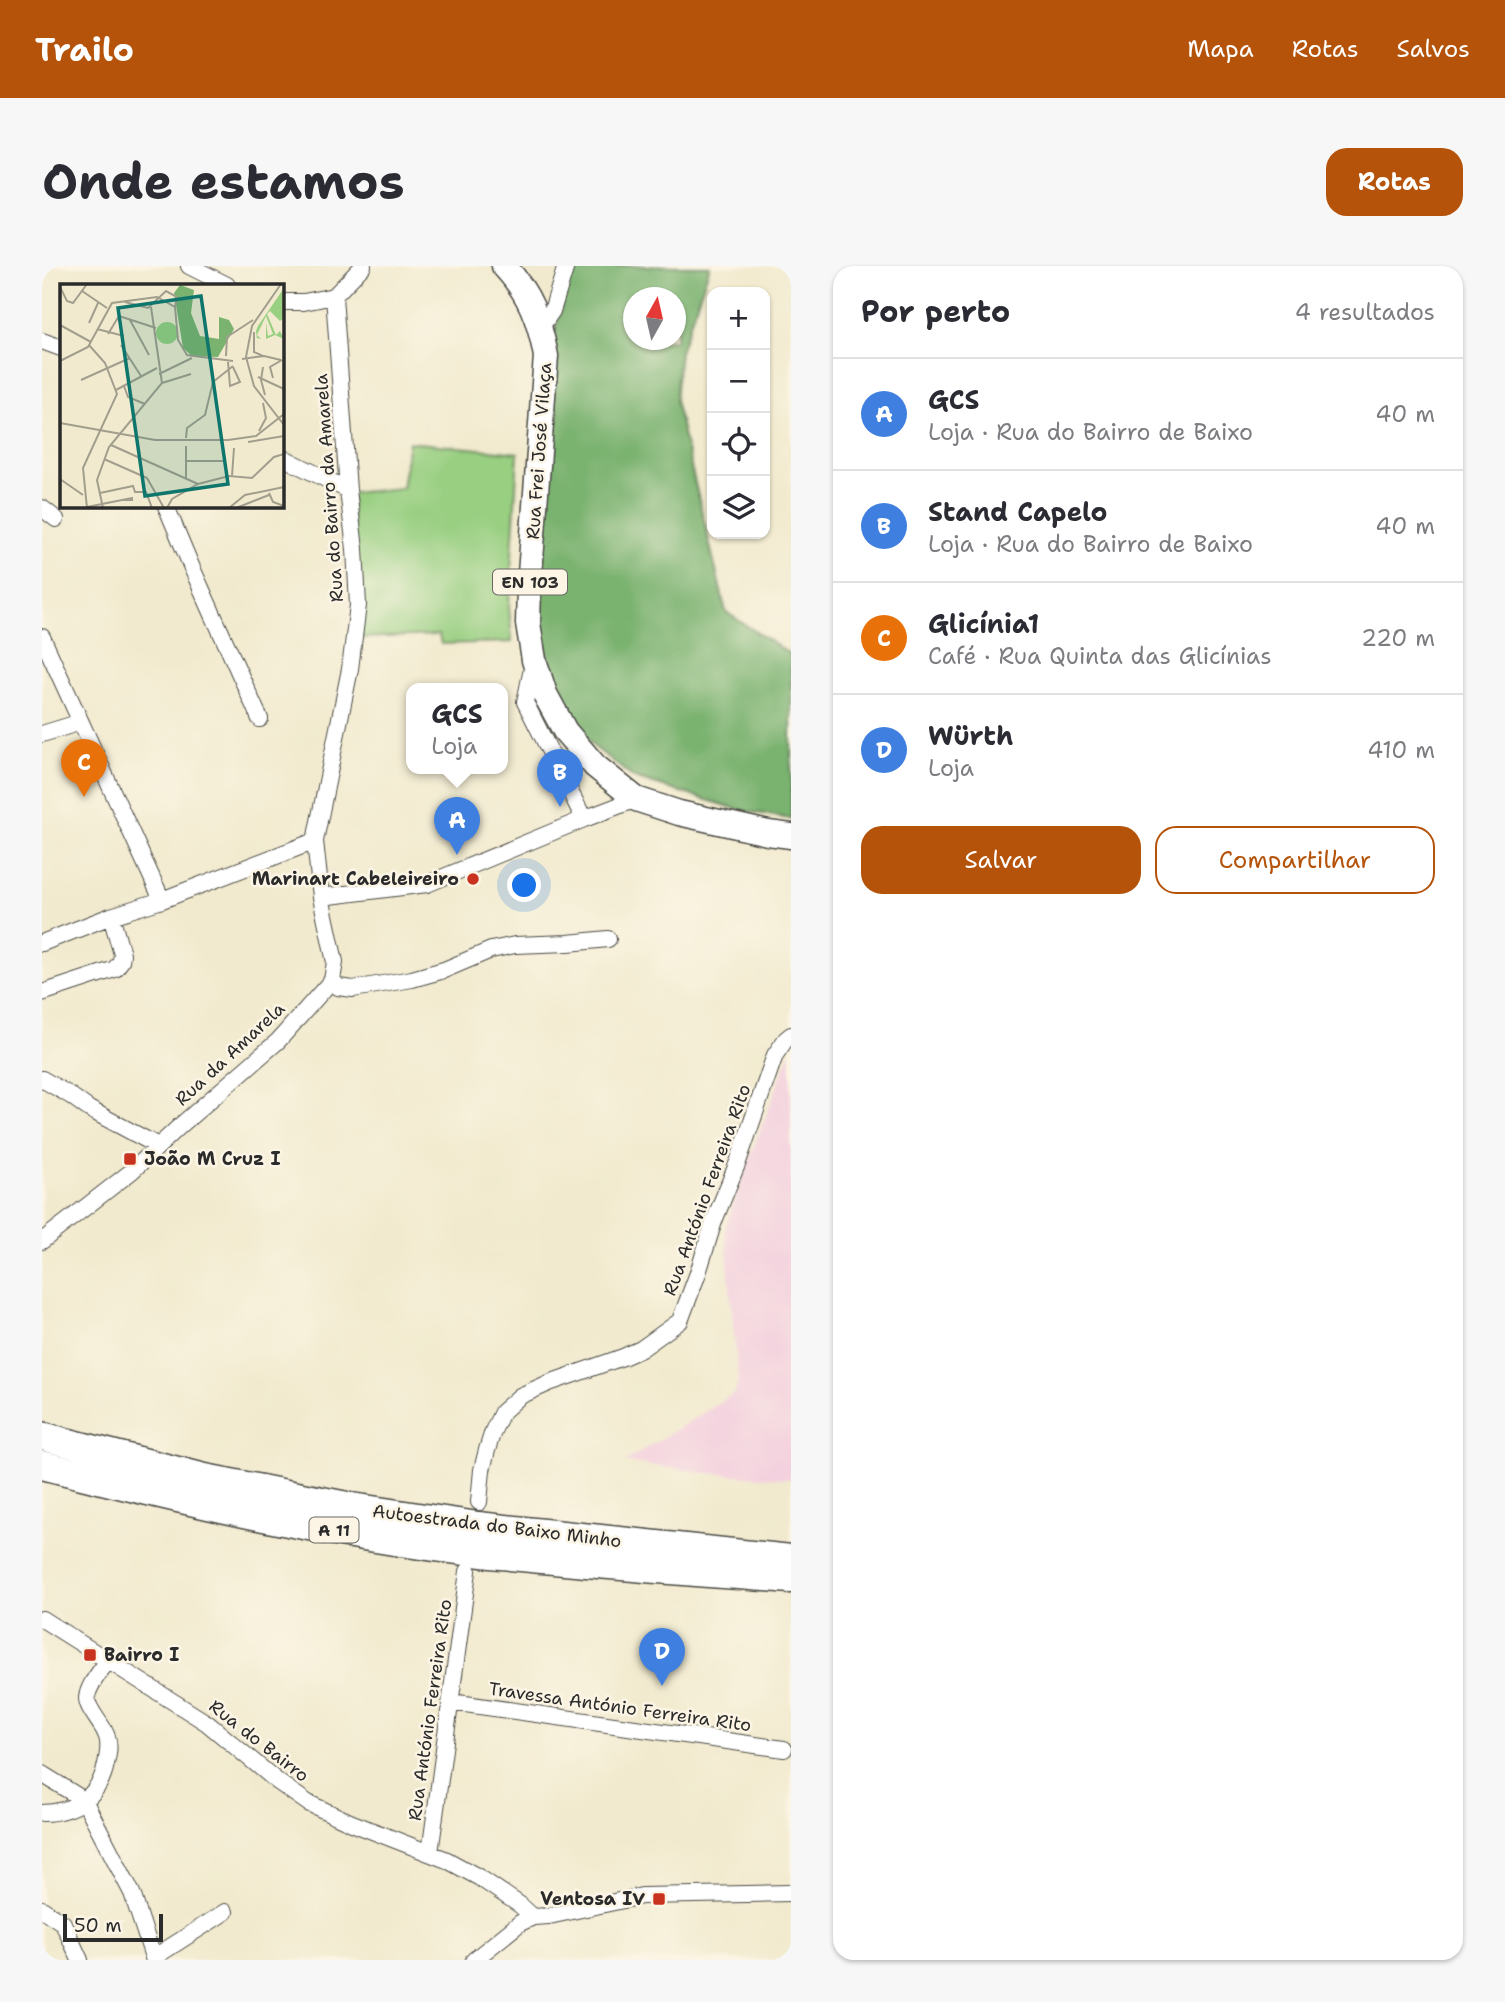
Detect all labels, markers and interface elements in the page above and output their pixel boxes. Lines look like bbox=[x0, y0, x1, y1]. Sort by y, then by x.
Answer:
text: Trailo bbox=[35, 27, 134, 72]
text: Mapa bbox=[1187, 33, 1254, 65]
text: Rotas bbox=[1292, 33, 1359, 65]
text: Salvos bbox=[1397, 33, 1470, 65]
button: Rotas bbox=[1326, 148, 1463, 216]
text: Onde estamos bbox=[42, 149, 405, 215]
inset map bbox=[60, 284, 284, 508]
north arrow bbox=[623, 287, 686, 350]
map controls bbox=[707, 287, 770, 539]
button: + bbox=[707, 287, 770, 350]
text: Por perto bbox=[861, 291, 1010, 332]
text: 4 resultados bbox=[1295, 297, 1435, 327]
button: − bbox=[707, 350, 770, 413]
street label: Rua Frei José Vilaça bbox=[521, 362, 557, 540]
street label: Rua do Bairro da Amarela bbox=[309, 373, 349, 603]
text: GCS bbox=[928, 382, 980, 417]
text: A bbox=[875, 399, 893, 429]
text: 40 m bbox=[1375, 399, 1435, 429]
button: locate bbox=[707, 413, 770, 476]
text: Loja · Rua do Bairro de Baixo bbox=[928, 417, 1253, 447]
button: layers bbox=[707, 476, 770, 539]
text: Stand Capelo bbox=[928, 494, 1107, 529]
text: B bbox=[877, 511, 891, 541]
text: 40 m bbox=[1375, 511, 1435, 541]
text: Loja · Rua do Bairro de Baixo bbox=[928, 529, 1253, 559]
road number: EN 103 bbox=[493, 570, 567, 594]
text: Glicínia1 bbox=[928, 606, 1039, 641]
text: C bbox=[877, 623, 891, 653]
text: 220 m bbox=[1361, 623, 1435, 653]
text: Café · Rua Quinta das Glicínias bbox=[928, 641, 1272, 671]
popup bbox=[406, 683, 508, 774]
text: GCS bbox=[431, 696, 483, 731]
text: Würth bbox=[928, 718, 1013, 753]
text: Loja bbox=[431, 731, 477, 761]
text: D bbox=[876, 735, 892, 765]
text: 410 m bbox=[1367, 735, 1435, 765]
pin: C bbox=[61, 739, 107, 797]
pin: B bbox=[537, 749, 583, 807]
text: Loja bbox=[928, 753, 974, 783]
pin: A bbox=[434, 797, 480, 855]
button: Salvar bbox=[861, 826, 1141, 894]
button: Compartilhar bbox=[1155, 826, 1435, 894]
place label: Marinart Cabeleireiro bbox=[252, 867, 459, 891]
your location bbox=[507, 868, 541, 902]
marker: Marinart Cabeleireiro bbox=[465, 871, 481, 887]
street label: Rua da Amarela bbox=[170, 997, 290, 1111]
street label: Rua António Ferreira Rito bbox=[658, 1081, 756, 1299]
place label: João M Cruz I bbox=[144, 1147, 281, 1171]
marker: João M Cruz I bbox=[122, 1151, 138, 1167]
street label: Autoestrada do Baixo Minho bbox=[371, 1499, 623, 1553]
road number: A 11 bbox=[310, 1518, 358, 1542]
street label: Rua António Ferreira Rito bbox=[403, 1598, 457, 1822]
pin: D bbox=[639, 1628, 685, 1686]
place label: Bairro I bbox=[104, 1643, 179, 1667]
marker: Bairro I bbox=[82, 1647, 98, 1663]
street label: Travessa António Ferreira Rito bbox=[487, 1677, 753, 1737]
street label: Rua do Bairro bbox=[204, 1694, 314, 1788]
place label: Ventosa IV bbox=[540, 1887, 645, 1911]
marker: Ventosa IV bbox=[651, 1891, 667, 1907]
scale bar bbox=[63, 1911, 163, 1943]
text: 50 m bbox=[74, 1913, 122, 1938]

